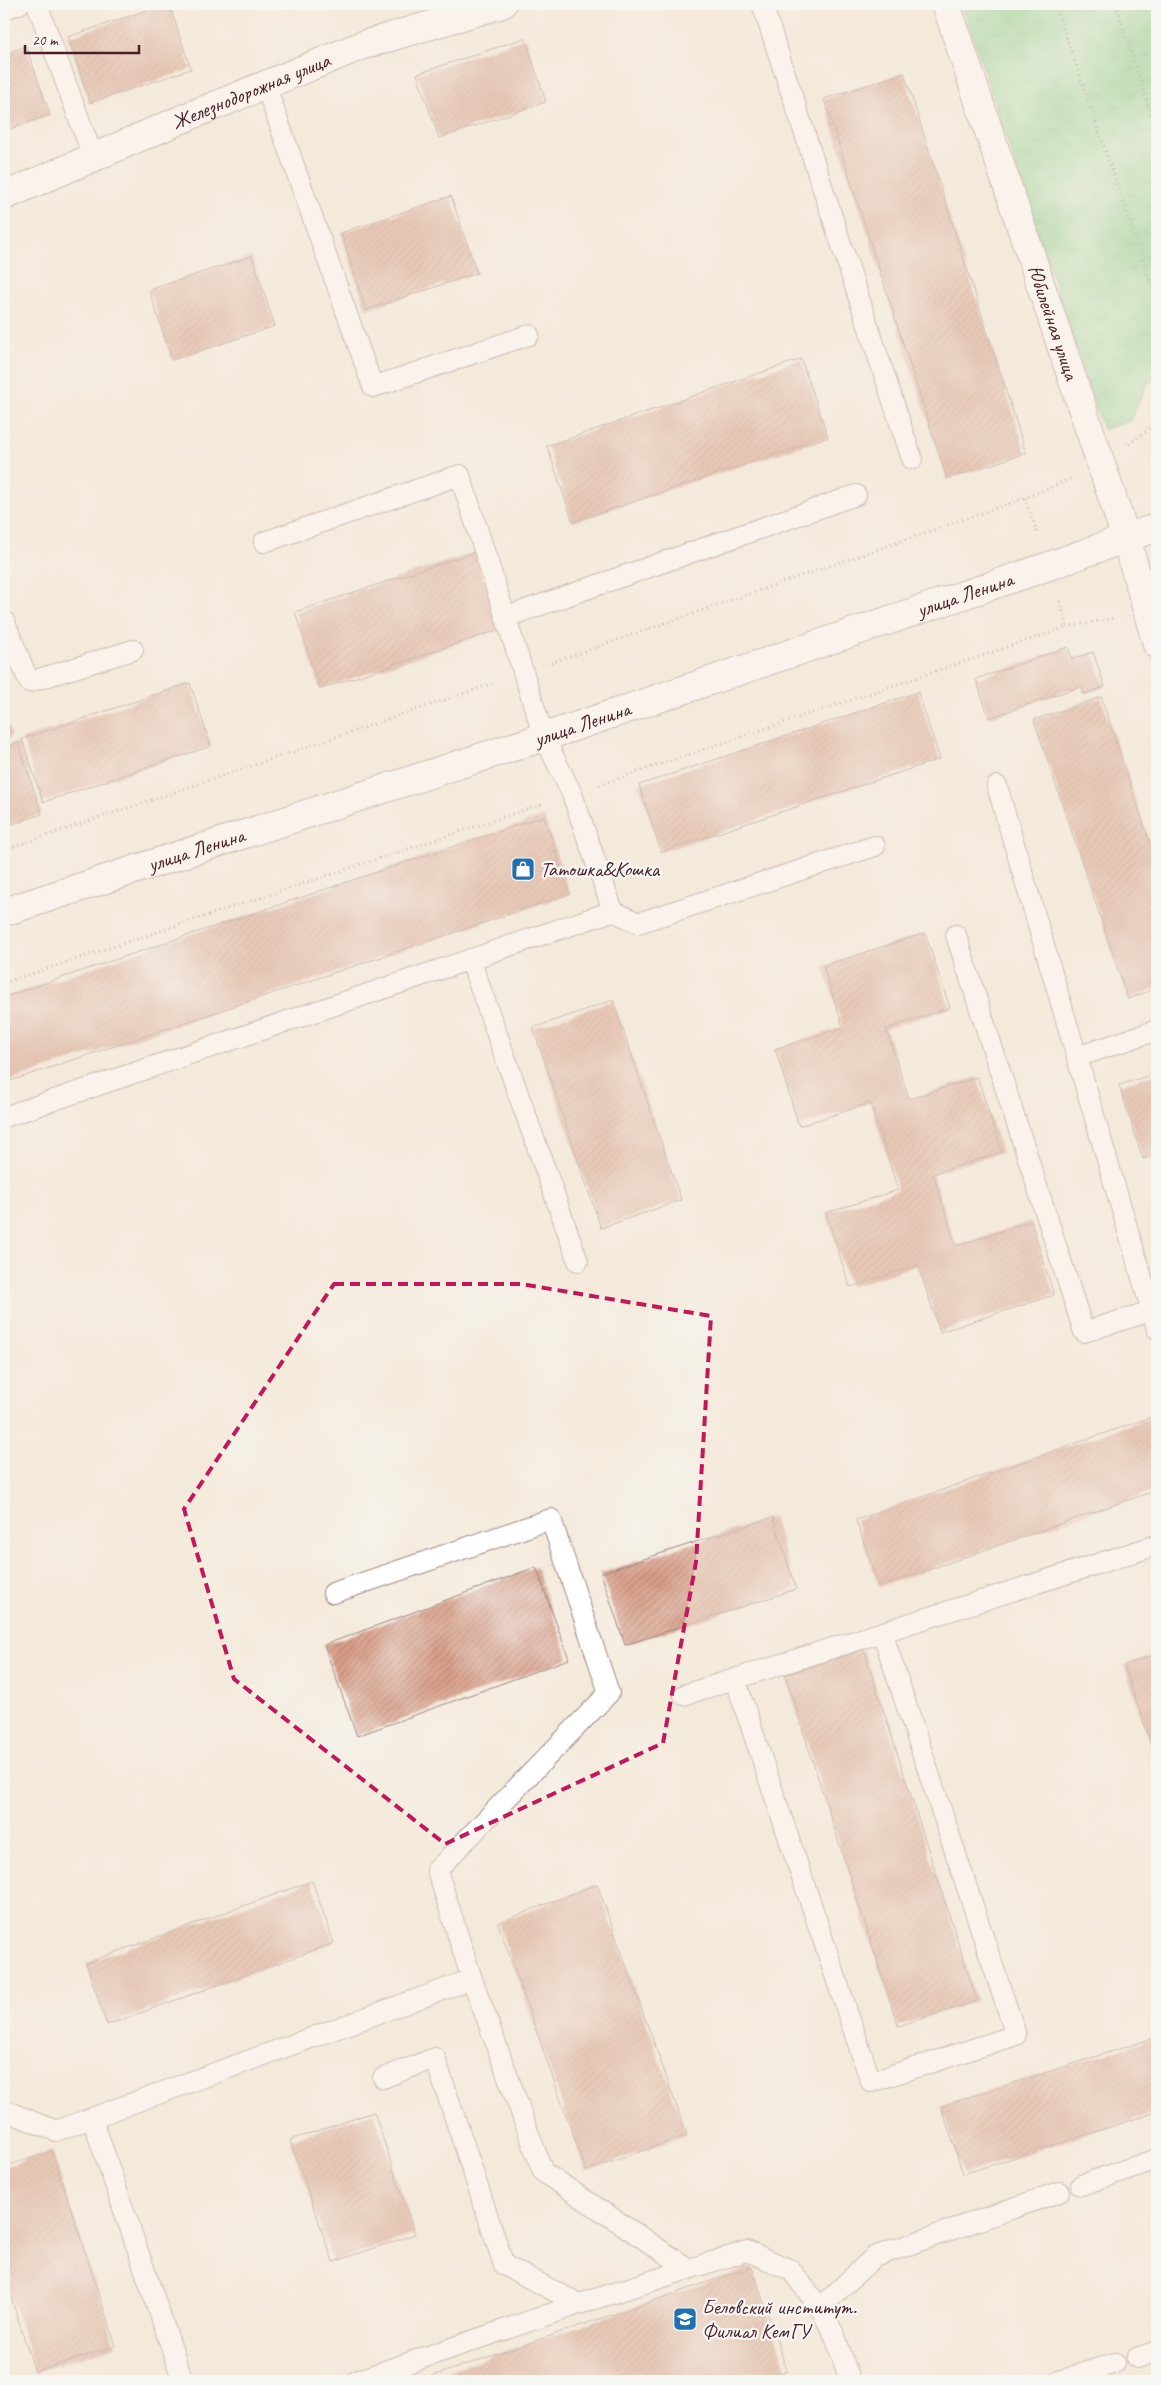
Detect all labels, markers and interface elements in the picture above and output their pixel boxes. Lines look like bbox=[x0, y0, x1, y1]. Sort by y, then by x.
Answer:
scale bar bbox=[25, 22, 139, 54]
text: 20 m bbox=[32, 31, 59, 50]
street label: Железнодорожная улица bbox=[167, 46, 335, 135]
street label: Юбилейная улица bbox=[1022, 262, 1085, 385]
street label: улица Ленина bbox=[911, 565, 1019, 623]
street label: улица Ленина bbox=[529, 695, 636, 753]
street label: улица Ленина bbox=[143, 821, 250, 878]
shop icon: Татошка&Кошка bbox=[510, 856, 536, 882]
place label: Татошка&Кошка bbox=[540, 856, 661, 882]
place label: Беловский институт. Филиал КемГУ bbox=[702, 2294, 857, 2344]
school or university icon: Беловский институт. Филиал КемГУ bbox=[672, 2306, 698, 2332]

